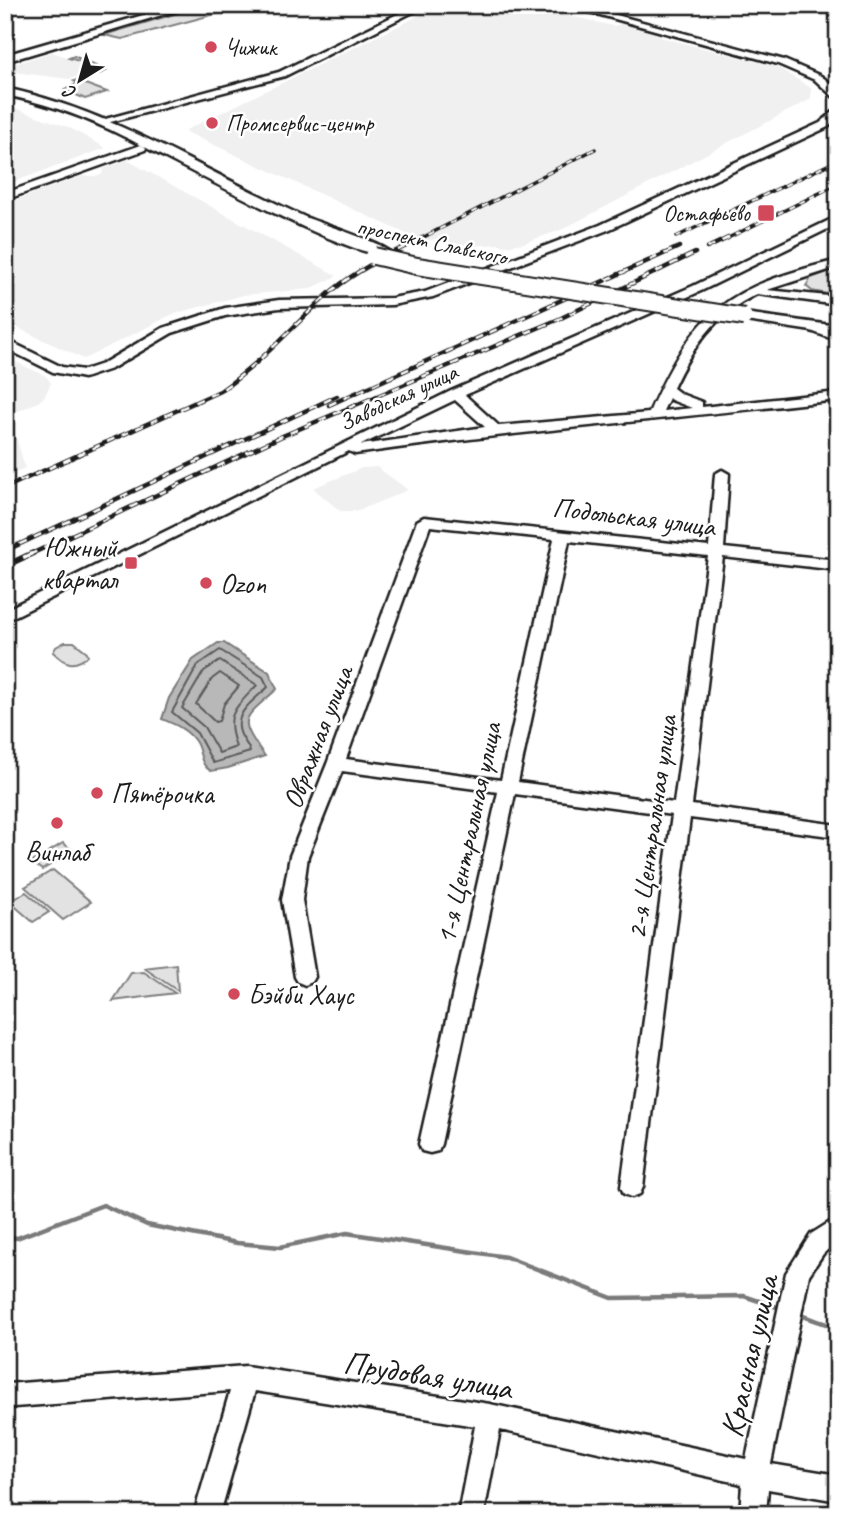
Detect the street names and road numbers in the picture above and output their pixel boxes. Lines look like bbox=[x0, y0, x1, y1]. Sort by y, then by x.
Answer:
street label: проспект Славского bbox=[354, 211, 512, 272]
street label: Заводская улица bbox=[334, 357, 464, 438]
street label: Подольская улица bbox=[551, 489, 719, 544]
street label: Овражная улица bbox=[274, 659, 362, 813]
street label: 2-я Центральная улица bbox=[618, 711, 685, 941]
street label: 1-я Центральная улица bbox=[428, 718, 509, 947]
street label: Красная улица bbox=[710, 1269, 789, 1441]
street label: Прудовая улица bbox=[341, 1341, 518, 1409]

